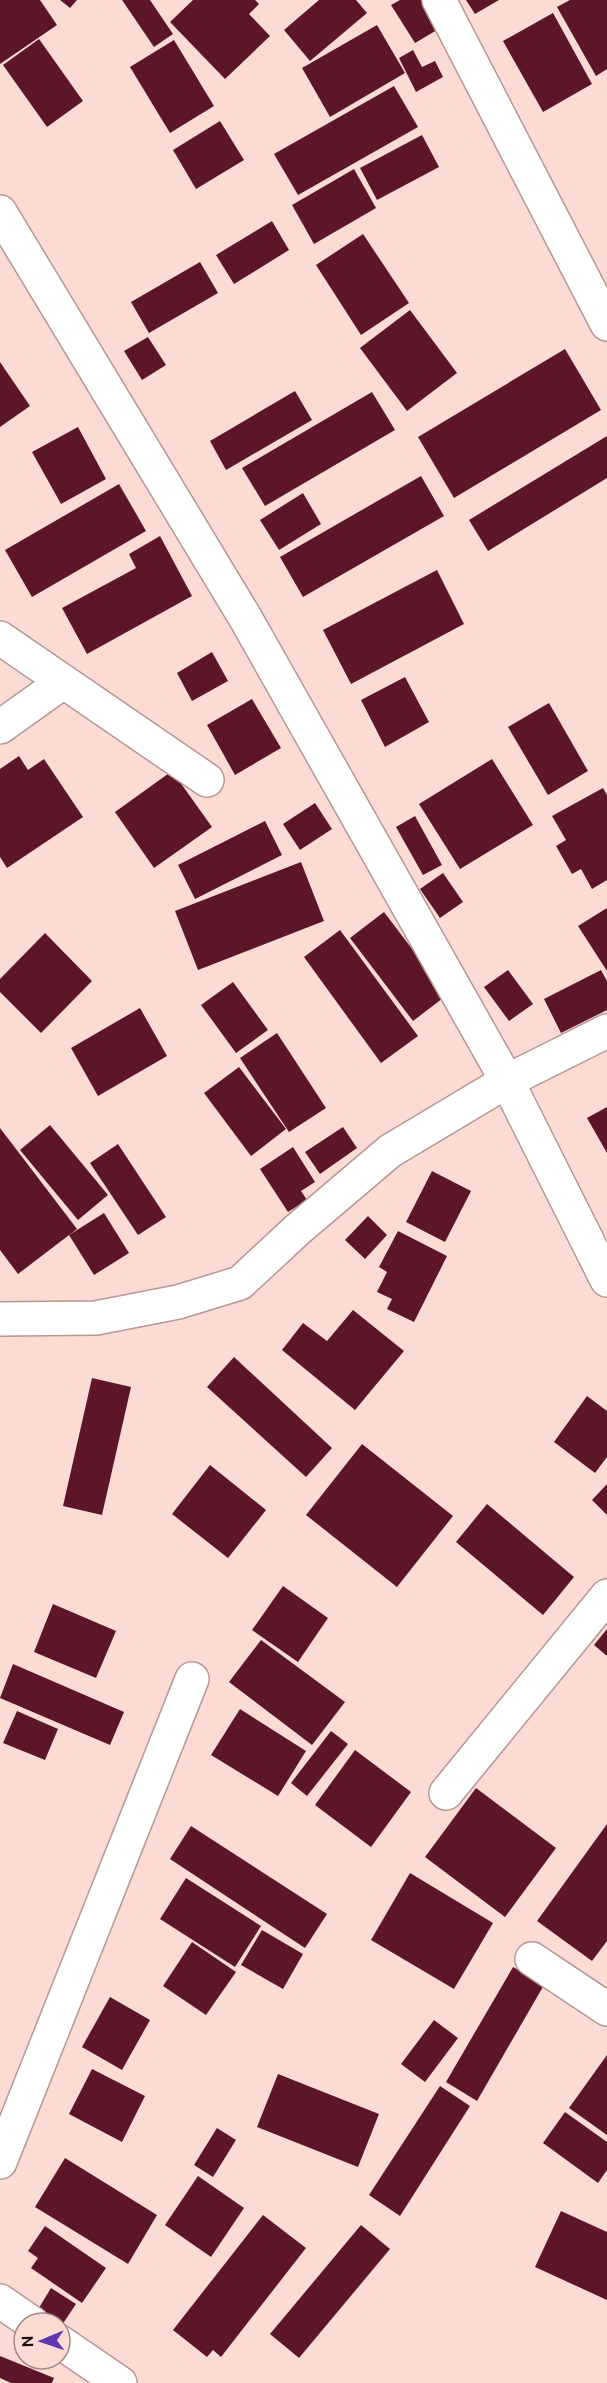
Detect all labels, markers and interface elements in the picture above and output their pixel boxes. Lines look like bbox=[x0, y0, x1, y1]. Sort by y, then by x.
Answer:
north arrow bbox=[12, 2311, 72, 2371]
text: N bbox=[18, 2335, 36, 2348]

